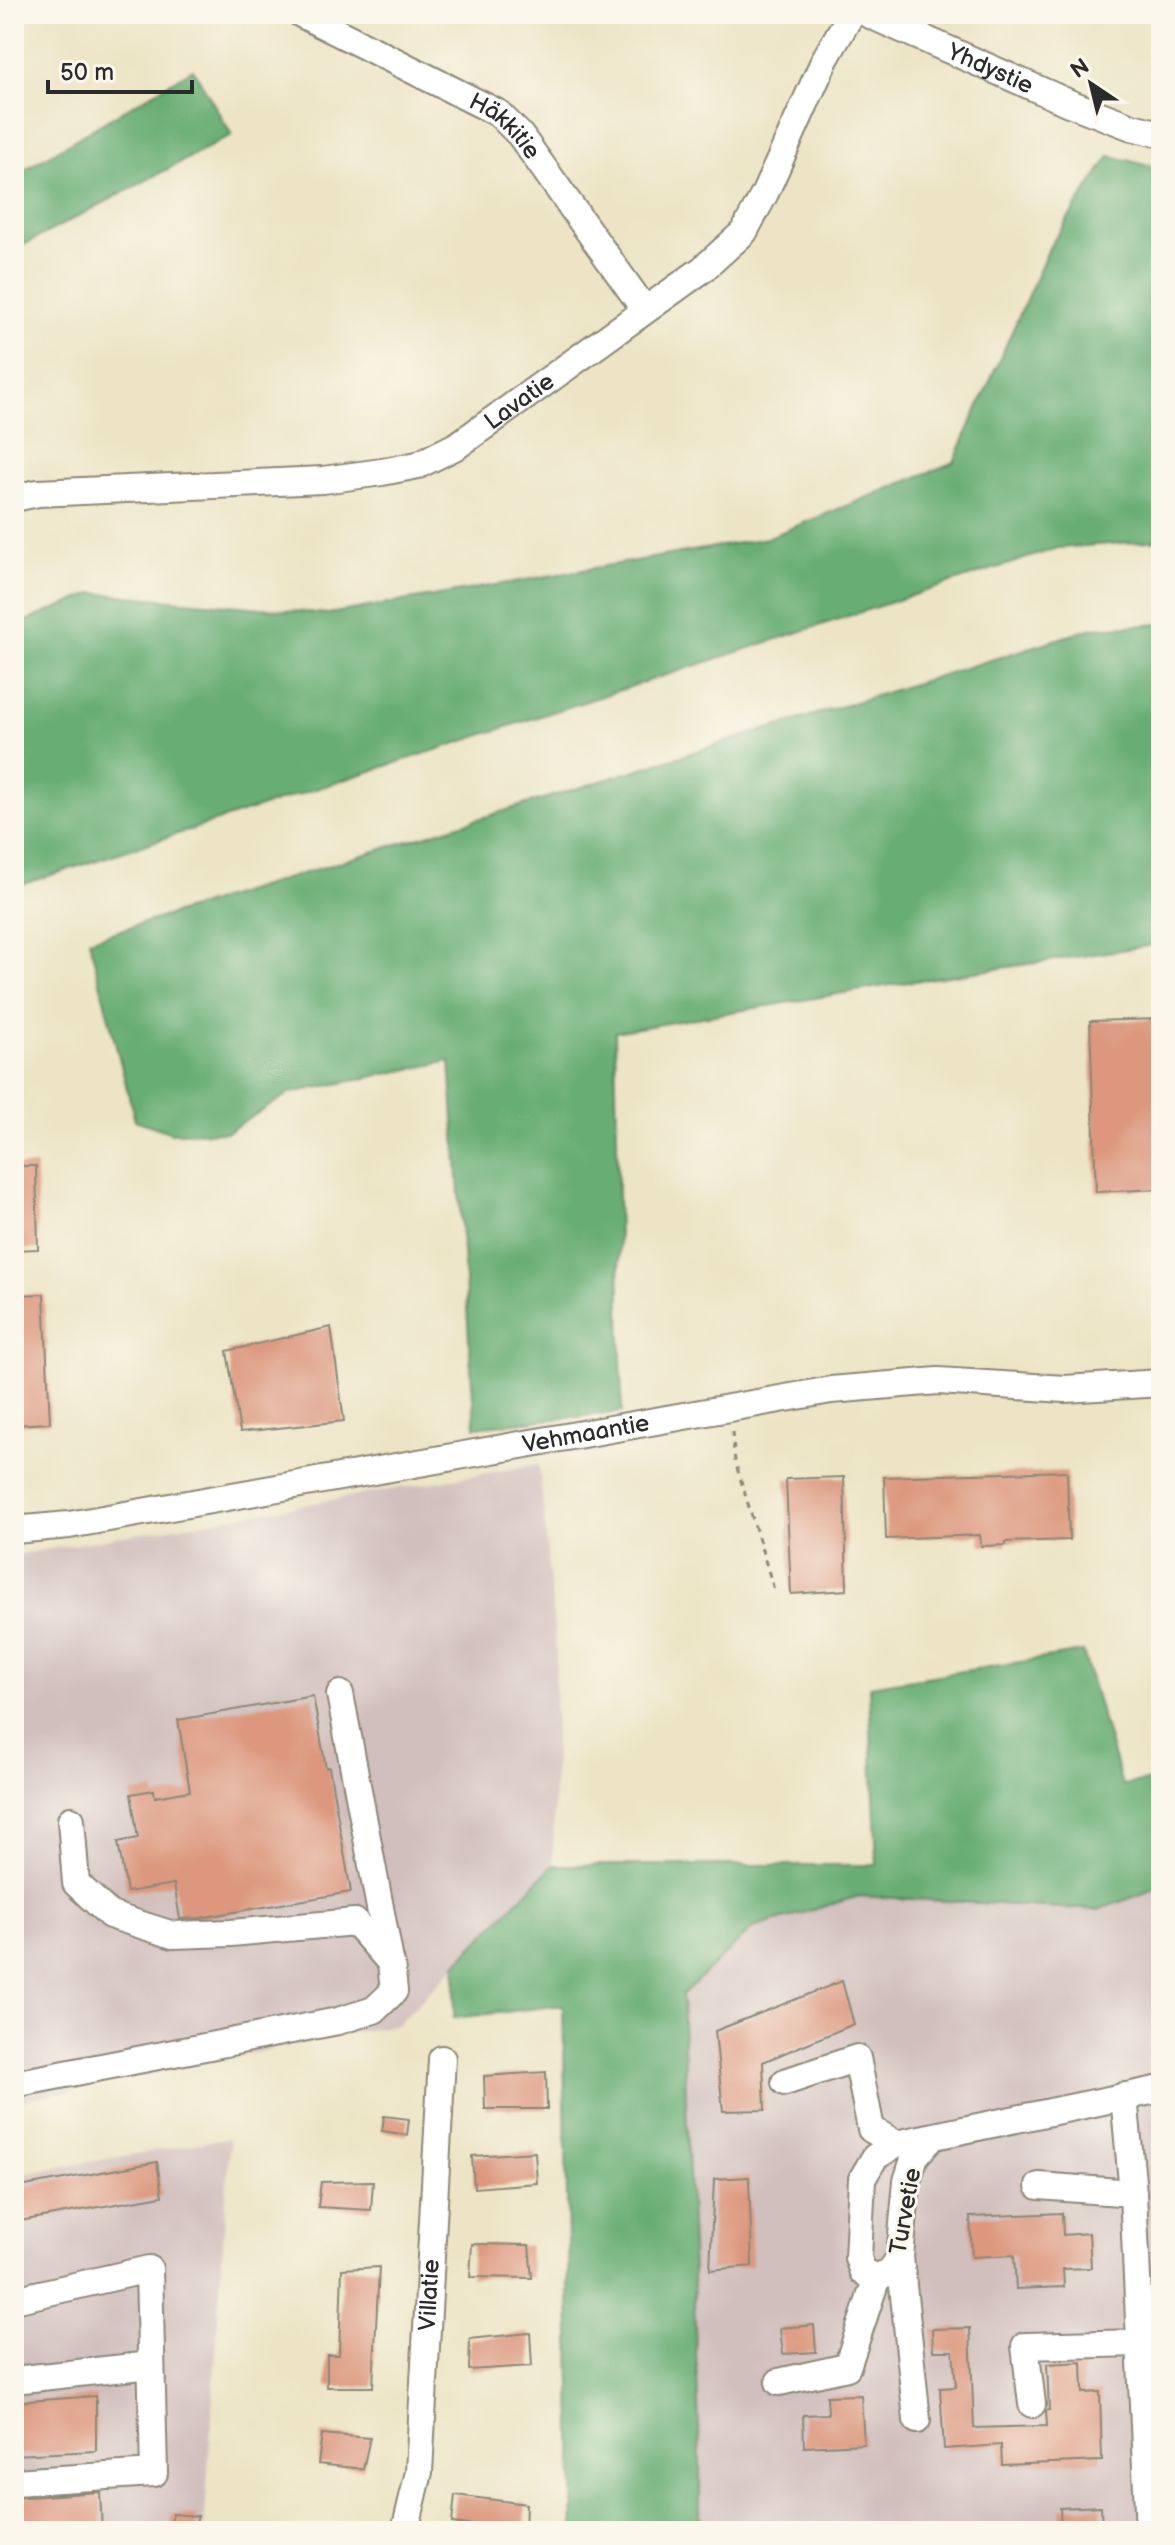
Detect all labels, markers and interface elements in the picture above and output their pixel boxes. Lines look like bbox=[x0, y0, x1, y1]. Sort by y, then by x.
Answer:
street label: Yhdystie bbox=[942, 37, 1038, 100]
scale bar bbox=[48, 44, 192, 94]
north arrow bbox=[1051, 44, 1131, 124]
text: N bbox=[1066, 53, 1095, 85]
text: 50 m bbox=[60, 58, 114, 87]
street label: Häkkitie bbox=[464, 87, 547, 165]
street label: Lavatie bbox=[479, 367, 560, 436]
street label: Vehmaantie bbox=[520, 1408, 652, 1459]
street label: Turvetie bbox=[884, 2166, 927, 2257]
street label: Villatie bbox=[413, 2258, 446, 2332]

